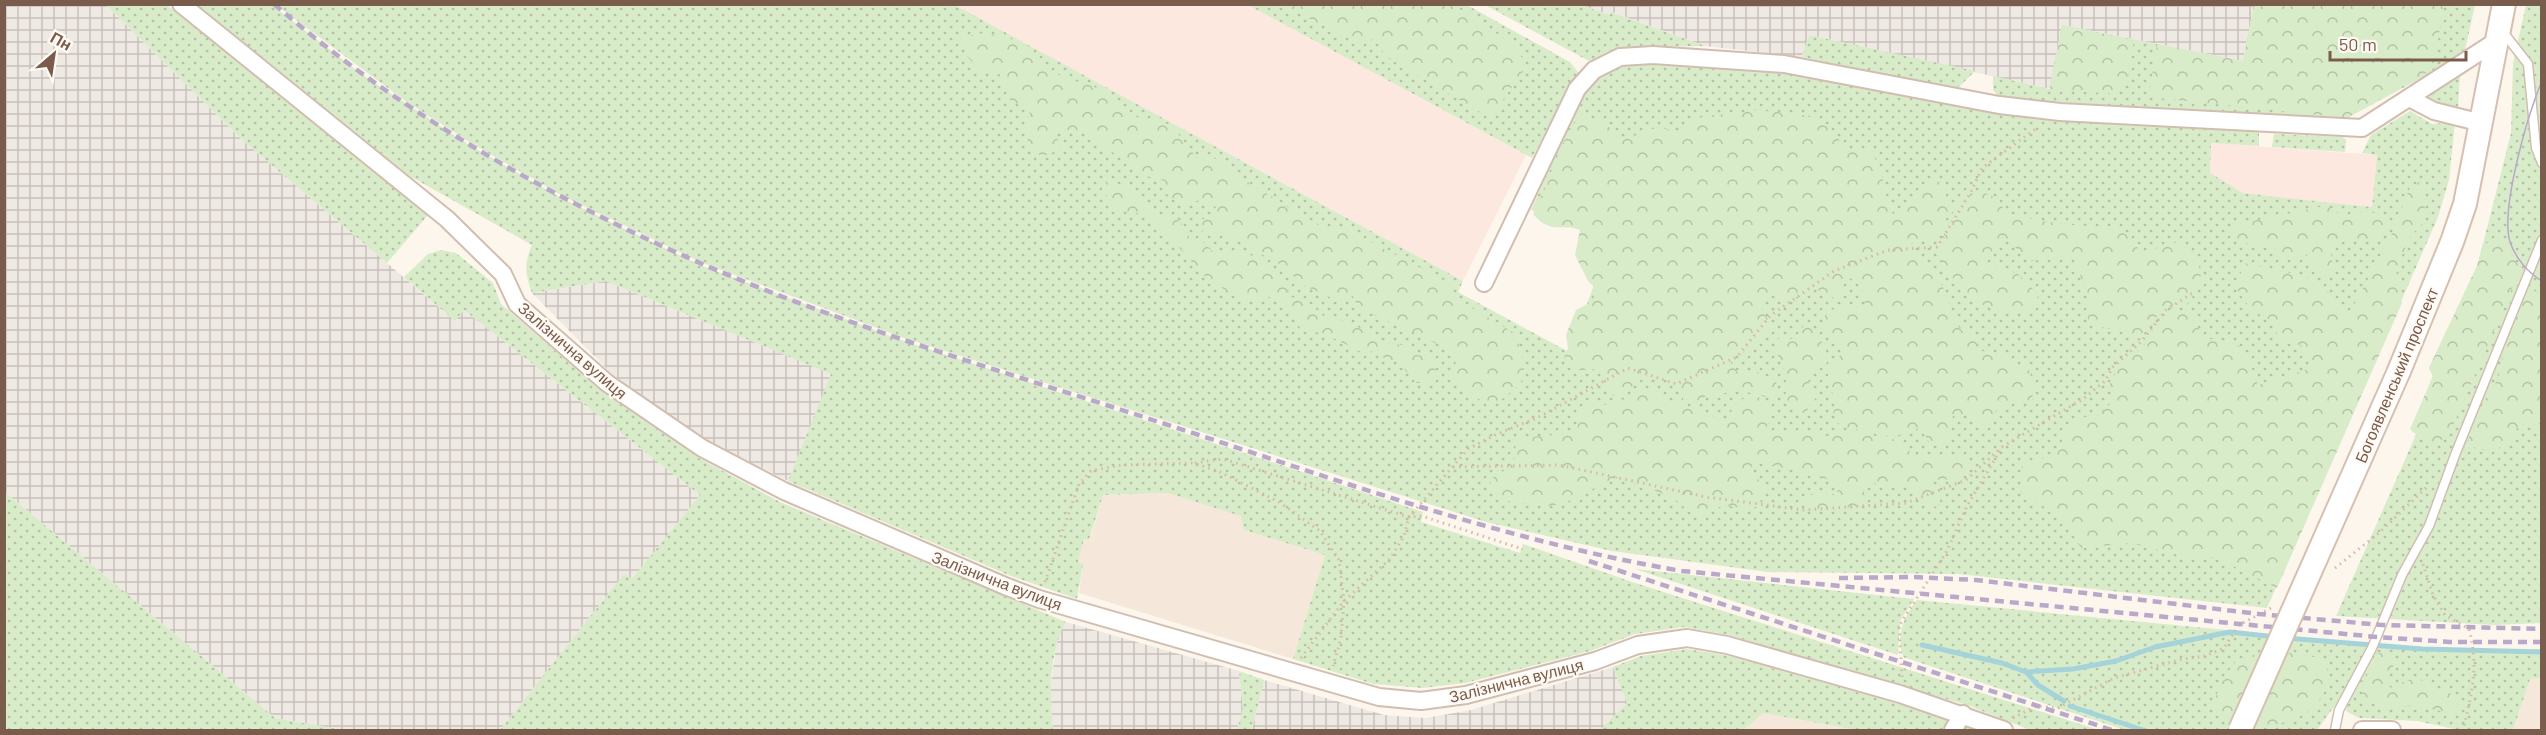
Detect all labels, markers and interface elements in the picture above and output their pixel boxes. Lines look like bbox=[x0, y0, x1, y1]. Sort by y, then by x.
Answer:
north arrow bbox=[24, 24, 84, 84]
scale bar bbox=[2330, 24, 2466, 62]
text: Пн bbox=[48, 27, 75, 54]
text: 50 m bbox=[2339, 33, 2377, 55]
street label: Богоявленський проспект bbox=[2350, 284, 2442, 466]
street label: Залізнична вулиця bbox=[515, 298, 631, 402]
street label: Залізнична вулиця bbox=[929, 546, 1065, 614]
street label: Залізнична вулиця bbox=[1447, 654, 1585, 706]

